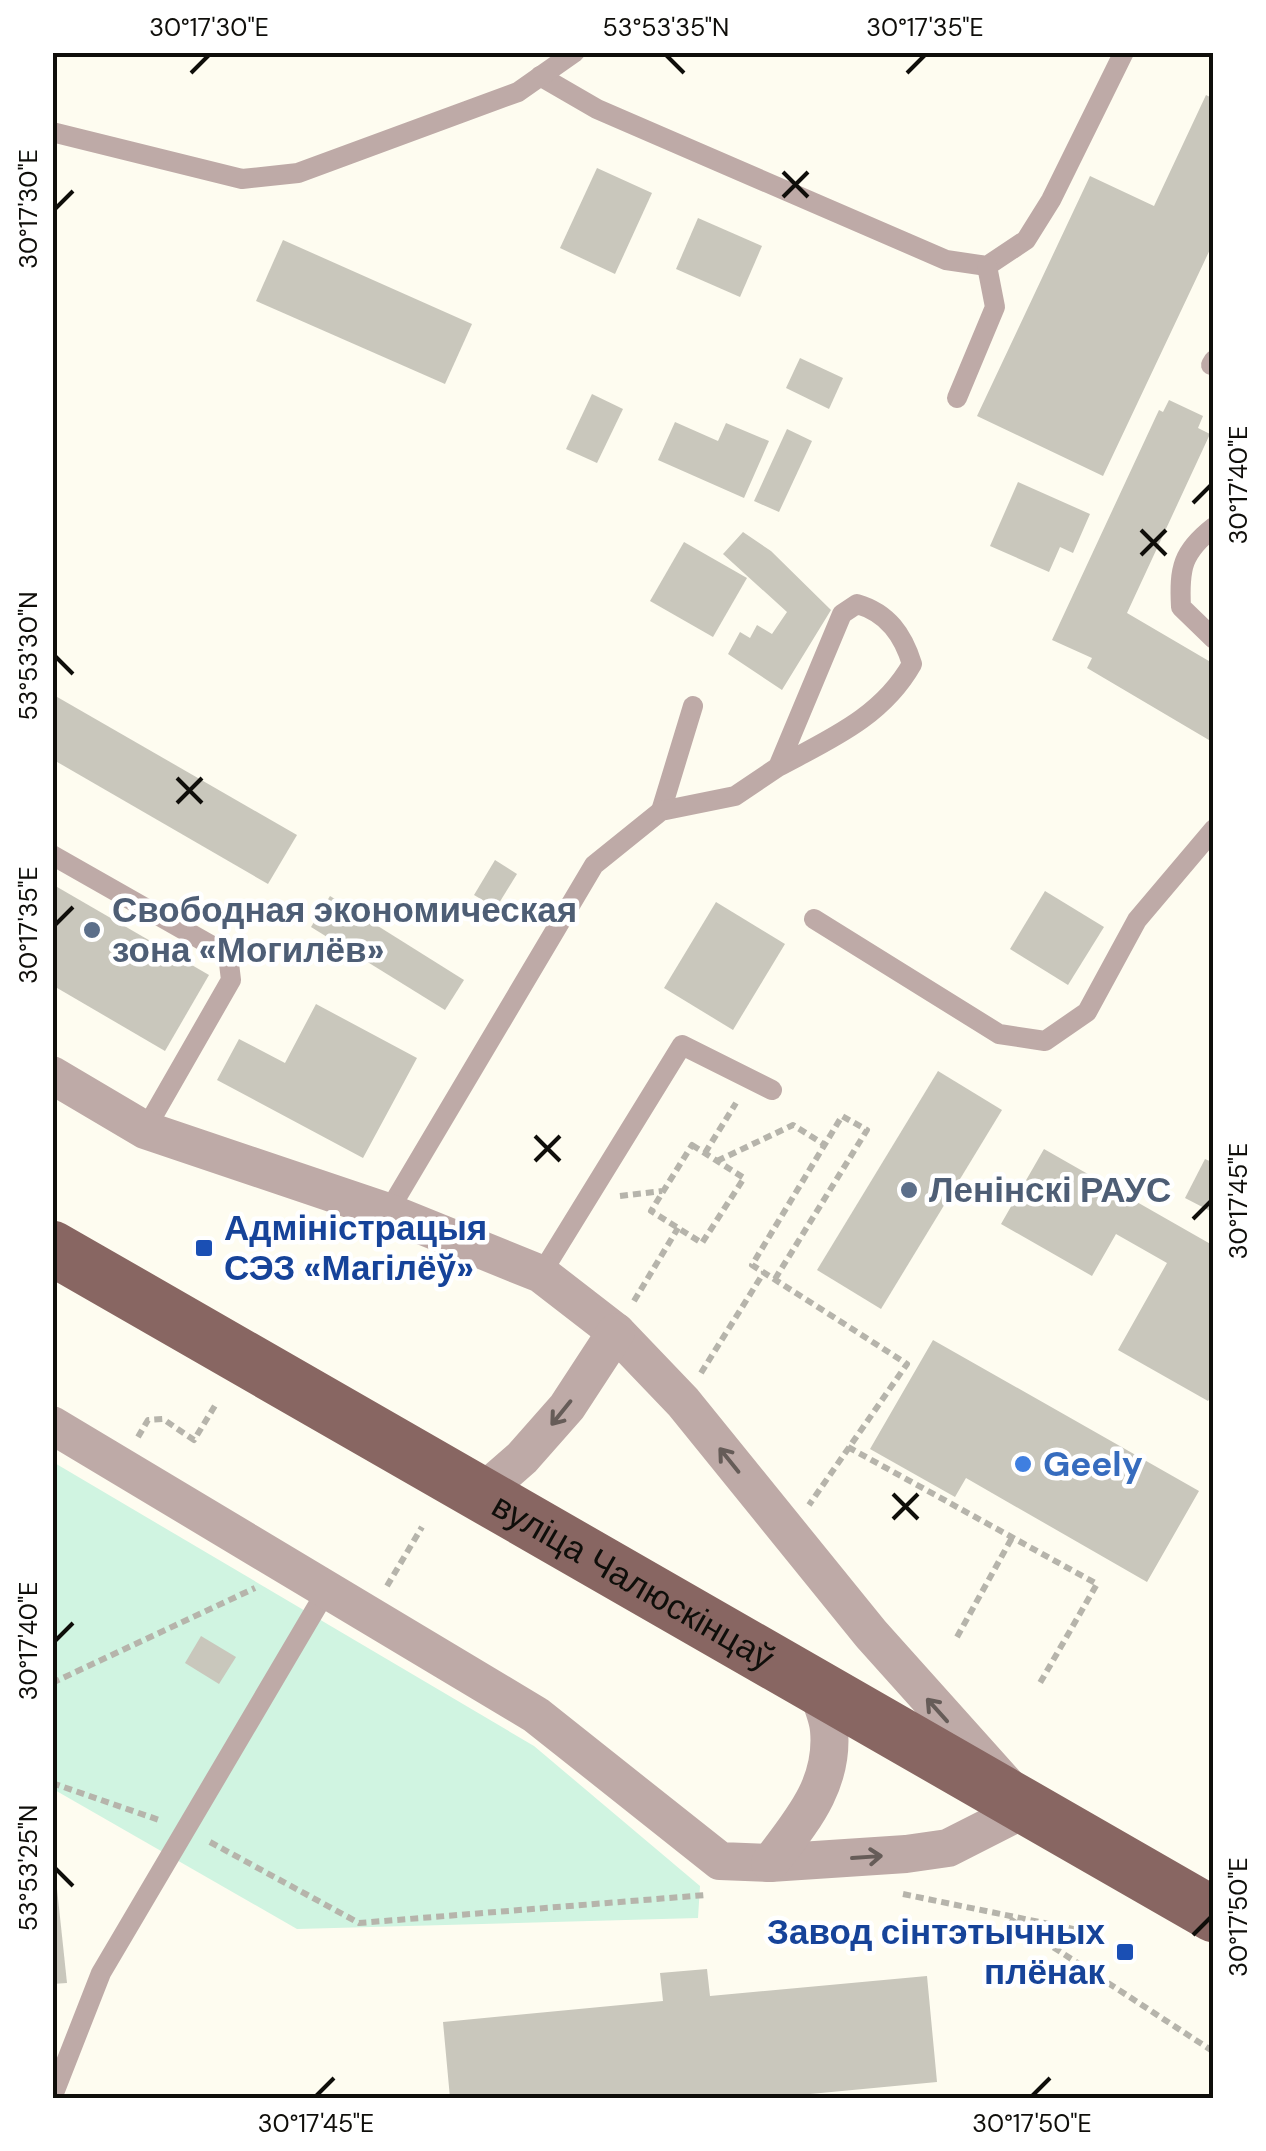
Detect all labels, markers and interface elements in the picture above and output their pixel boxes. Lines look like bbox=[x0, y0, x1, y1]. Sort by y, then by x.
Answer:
text: 30°17'30"E bbox=[149, 11, 269, 44]
text: 53°53'35"N bbox=[603, 11, 729, 44]
text: 30°17'35"E bbox=[866, 11, 984, 44]
text: 30°17'30"E bbox=[12, 149, 45, 269]
text: 30°17'40"E bbox=[1222, 426, 1255, 544]
text: 53°53'30"N bbox=[12, 591, 45, 721]
text: 30°17'35"E bbox=[12, 866, 45, 984]
place label: Свободная экономическая зона «Могилёв» bbox=[112, 887, 577, 973]
marker: Свободная экономическая зона «Могилёв» bbox=[81, 919, 103, 941]
text: 30°17'45"E bbox=[1222, 1143, 1255, 1259]
place label: Ленінскі РАУС bbox=[929, 1167, 1171, 1213]
marker: Ленінскі РАУС bbox=[898, 1179, 920, 1201]
place label: Адміністрацыя СЭЗ «Магілёў» bbox=[224, 1205, 487, 1291]
marker: Адміністрацыя СЭЗ «Магілёў» bbox=[193, 1237, 215, 1259]
one-way arrow bbox=[550, 1399, 572, 1425]
place label: Geely bbox=[1043, 1441, 1143, 1487]
one-way arrow bbox=[718, 1448, 740, 1474]
marker: Geely bbox=[1012, 1453, 1034, 1475]
street label: вуліца Чалюскінцаў bbox=[484, 1482, 783, 1681]
text: 30°17'40"E bbox=[12, 1582, 45, 1700]
one-way arrow bbox=[926, 1698, 949, 1723]
text: 53°53'25"N bbox=[12, 1805, 45, 1931]
one-way arrow bbox=[850, 1847, 882, 1866]
text: 30°17'50"E bbox=[1222, 1857, 1255, 1977]
place label: Завод сінтэтычных плёнак bbox=[767, 1909, 1106, 1995]
marker: Завод сінтэтычных плёнак bbox=[1114, 1941, 1136, 1963]
text: 30°17'45"E bbox=[258, 2107, 374, 2140]
text: 30°17'50"E bbox=[972, 2107, 1092, 2140]

